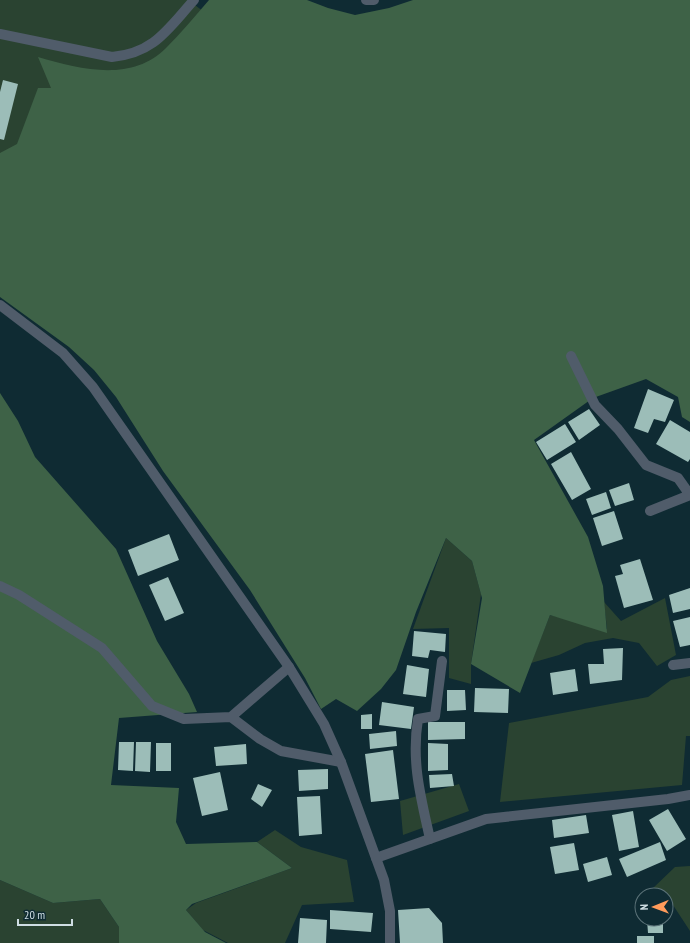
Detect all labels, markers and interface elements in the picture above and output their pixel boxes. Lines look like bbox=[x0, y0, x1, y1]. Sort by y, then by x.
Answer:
north arrow bbox=[634, 887, 674, 927]
scale bar bbox=[18, 901, 72, 927]
text: N bbox=[637, 904, 651, 910]
text: 20 m bbox=[24, 907, 45, 922]

